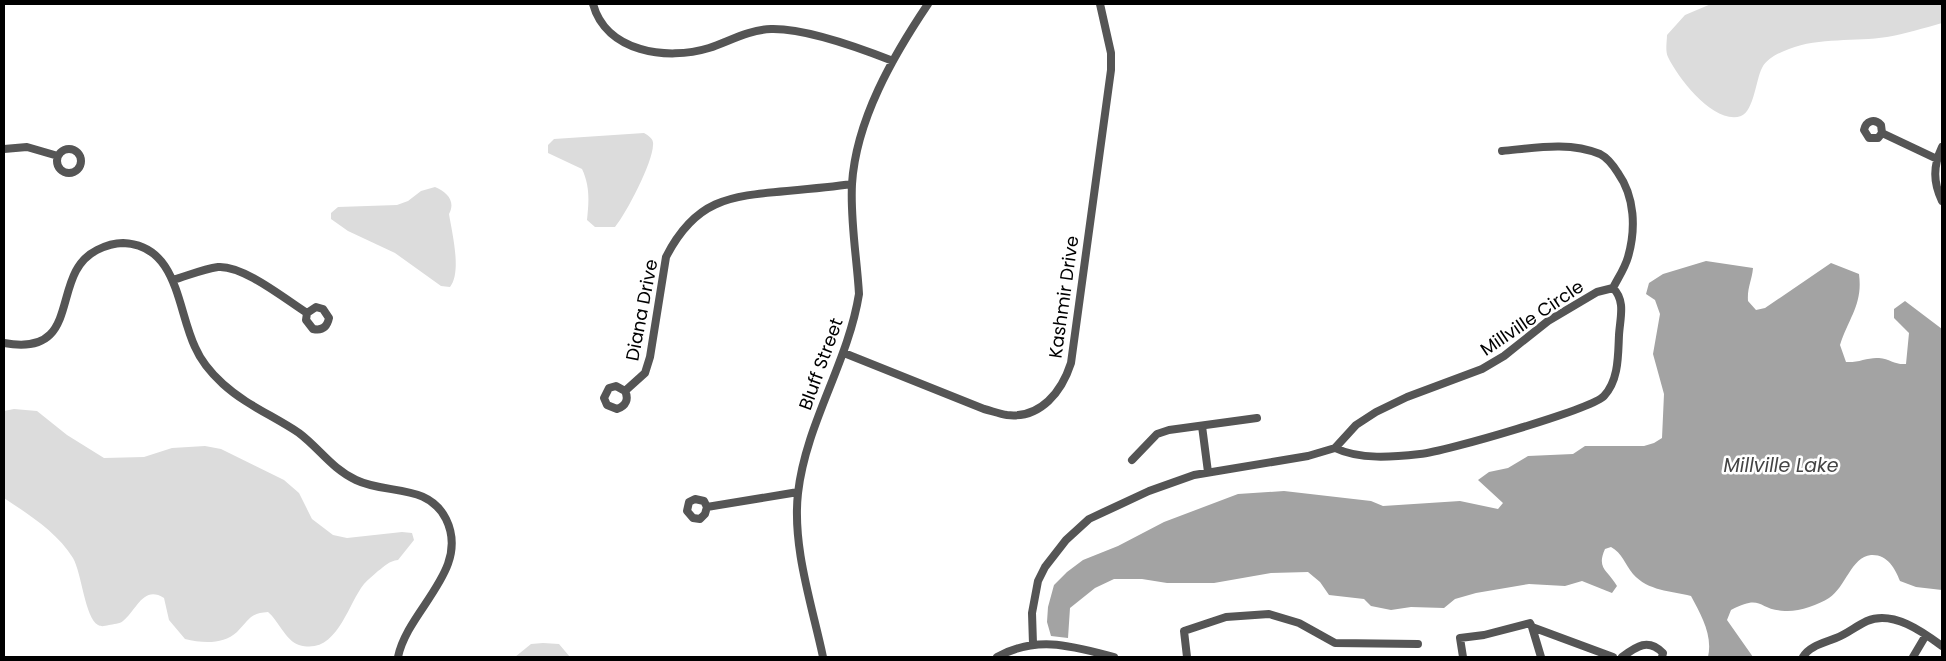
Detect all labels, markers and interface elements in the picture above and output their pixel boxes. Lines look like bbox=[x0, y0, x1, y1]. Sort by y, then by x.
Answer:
street label: Kashmir Drive bbox=[1043, 234, 1084, 360]
street label: Diana Drive bbox=[619, 257, 664, 363]
street label: Millville Circle bbox=[1475, 274, 1588, 361]
street label: Bluff Street bbox=[792, 314, 849, 413]
water label: Millville Lake bbox=[1723, 452, 1839, 479]

